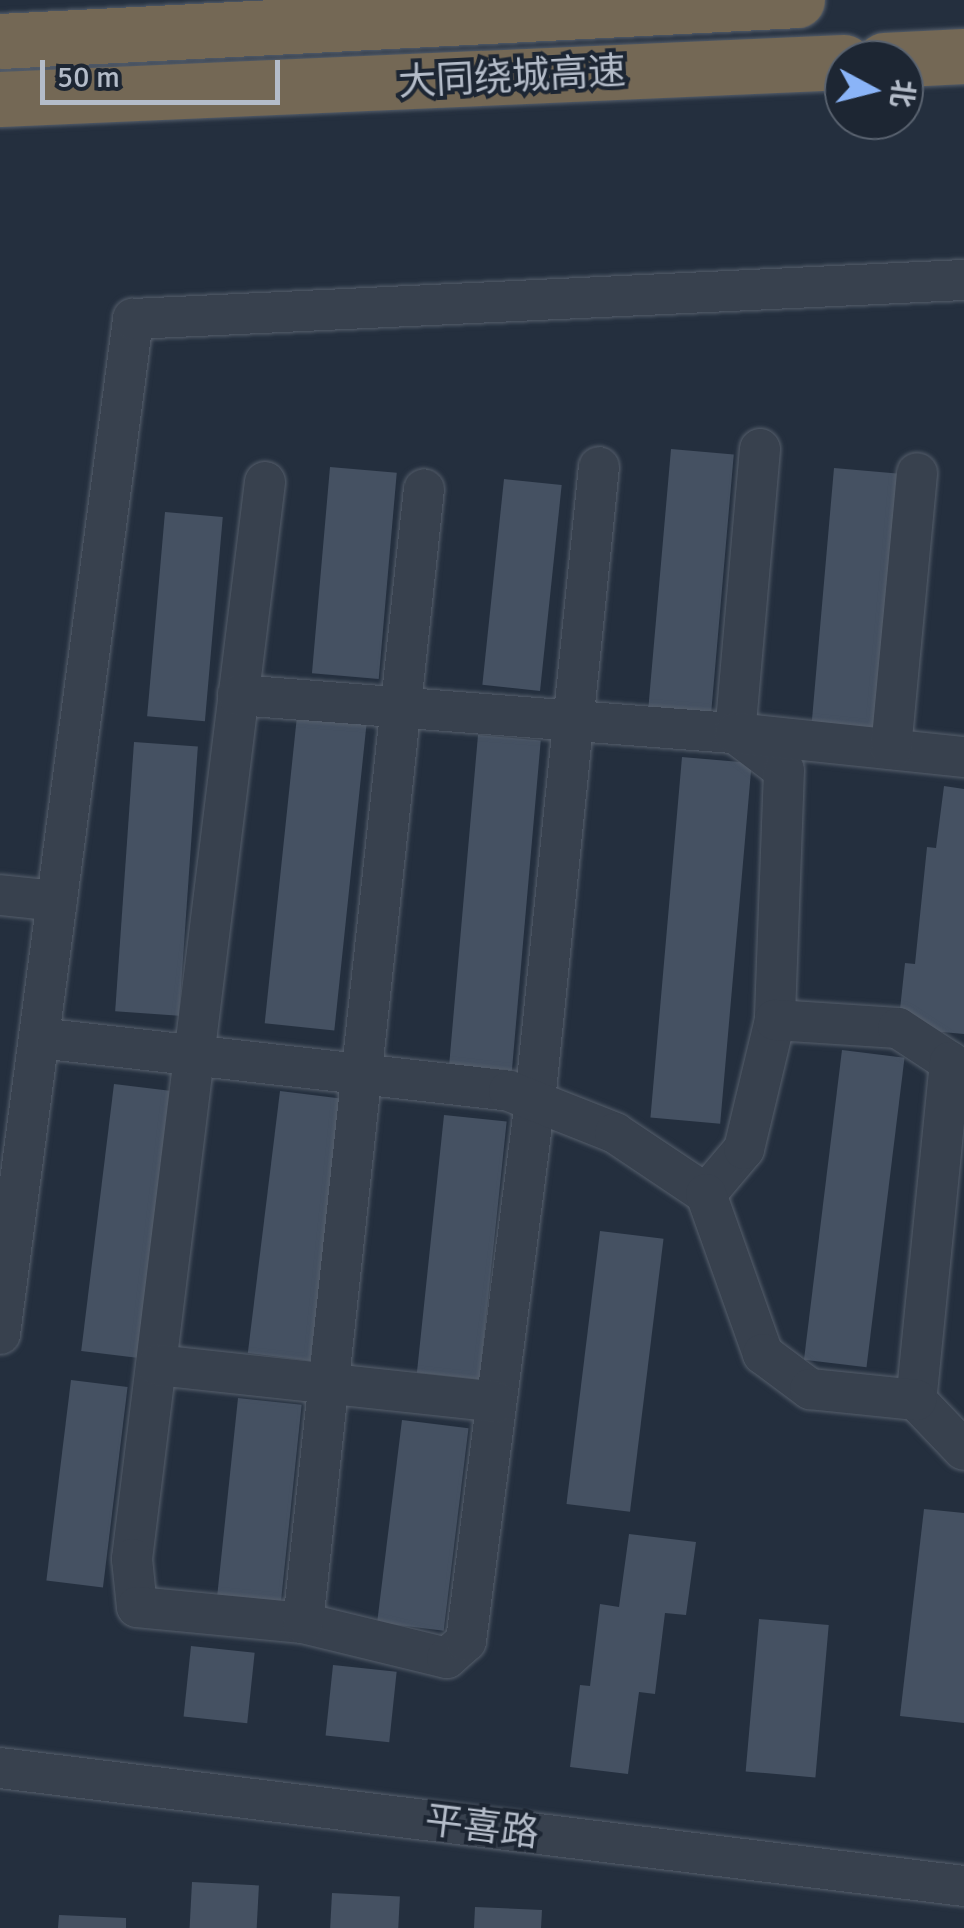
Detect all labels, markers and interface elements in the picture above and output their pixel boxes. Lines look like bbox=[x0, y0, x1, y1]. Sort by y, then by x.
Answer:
scale bar bbox=[45, 40, 285, 102]
north arrow bbox=[824, 40, 924, 140]
street label: 大同绕城高速 bbox=[397, 48, 627, 106]
text: 50 m bbox=[57, 59, 120, 96]
text: 北 bbox=[883, 77, 920, 109]
street label: 平喜路 bbox=[423, 1797, 541, 1857]

